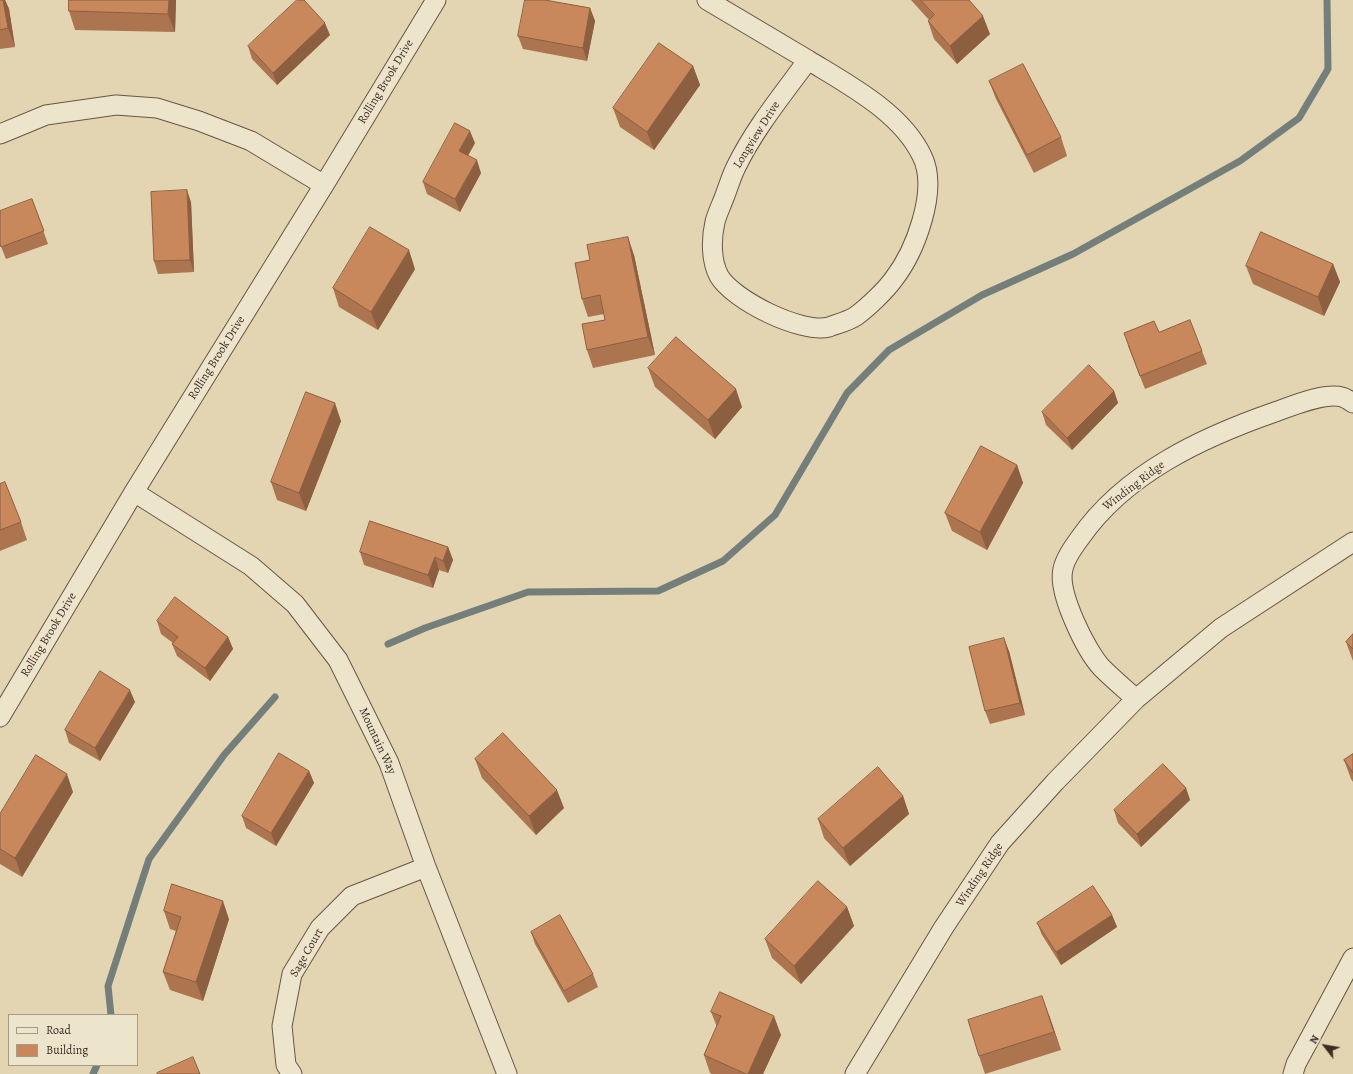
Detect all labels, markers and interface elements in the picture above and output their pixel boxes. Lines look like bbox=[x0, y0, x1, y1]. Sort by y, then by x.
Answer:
street label: Rolling Brook Drive bbox=[355, 37, 417, 127]
street label: Longview Drive bbox=[731, 99, 783, 171]
street label: Rolling Brook Drive bbox=[185, 314, 249, 402]
street label: Winding Ridge bbox=[1100, 458, 1168, 514]
street label: Rolling Brook Drive bbox=[18, 590, 80, 680]
street label: Mountain Way bbox=[355, 705, 399, 777]
street label: Winding Ridge bbox=[953, 840, 1007, 910]
street label: Sage Court bbox=[287, 926, 327, 980]
legend bbox=[8, 1014, 138, 1066]
text: Road bbox=[46, 1022, 71, 1038]
north arrow bbox=[1305, 1026, 1345, 1066]
text: N bbox=[1306, 1032, 1323, 1047]
text: Building bbox=[46, 1042, 88, 1058]

